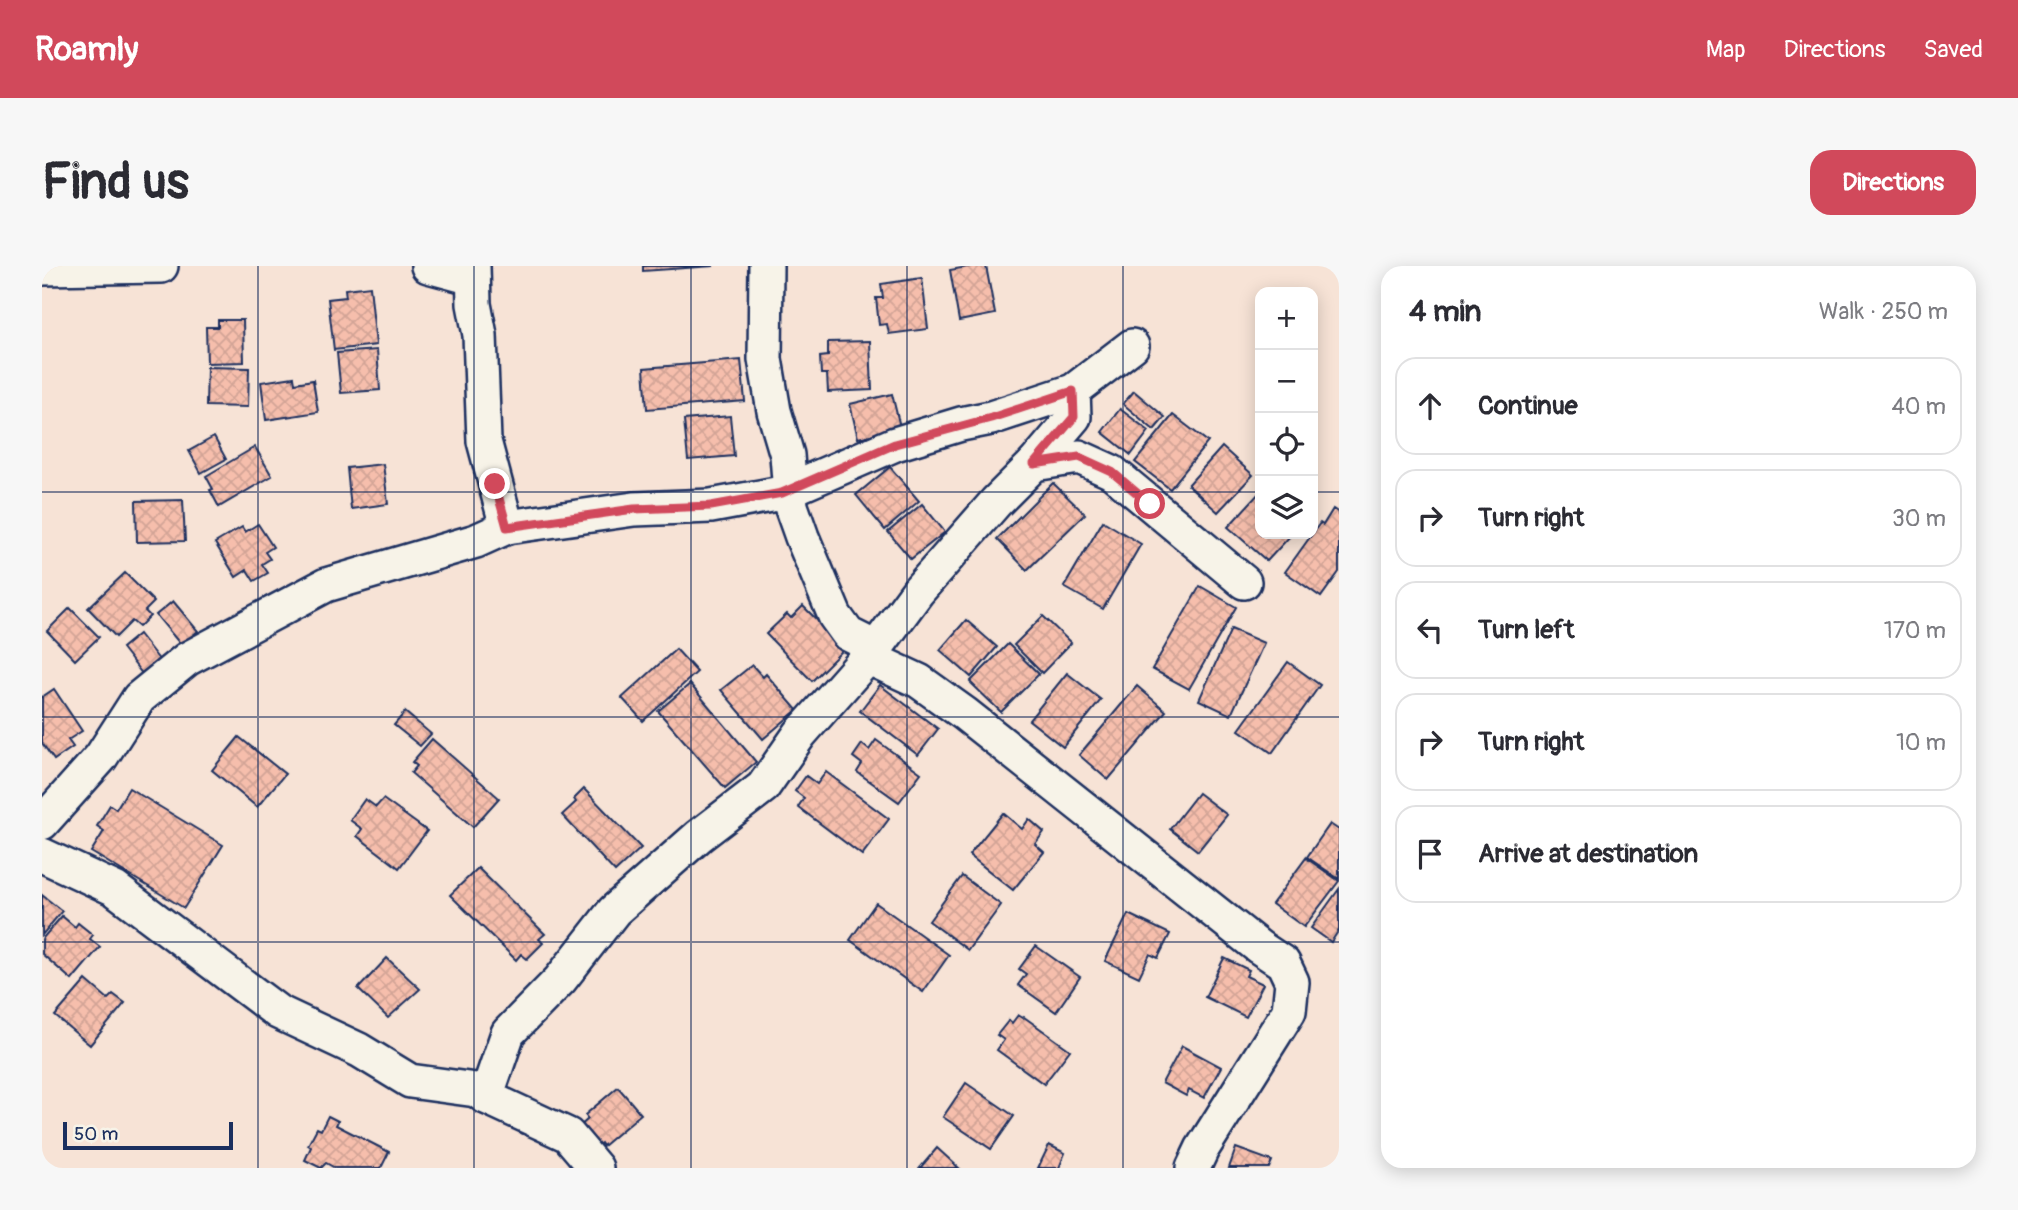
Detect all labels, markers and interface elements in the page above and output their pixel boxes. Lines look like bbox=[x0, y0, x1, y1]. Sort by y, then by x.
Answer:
text: Roamly bbox=[35, 29, 138, 70]
text: Map bbox=[1706, 35, 1746, 64]
text: Directions bbox=[1784, 35, 1885, 64]
text: Saved bbox=[1923, 35, 1983, 64]
button: Directions bbox=[1810, 150, 1976, 215]
text: Find us bbox=[42, 152, 189, 213]
map controls bbox=[1255, 287, 1318, 539]
button: + bbox=[1255, 287, 1318, 350]
text: 4 min bbox=[1409, 293, 1482, 330]
text: Walk · 250 m bbox=[1819, 297, 1948, 326]
button: − bbox=[1255, 350, 1318, 413]
icon: ahead bbox=[1411, 387, 1449, 425]
text: Continue bbox=[1478, 390, 1578, 422]
text: 40 m bbox=[1892, 392, 1946, 421]
button: locate bbox=[1255, 413, 1318, 476]
route end bbox=[479, 468, 510, 499]
button: layers bbox=[1255, 476, 1318, 539]
route start bbox=[1134, 488, 1165, 519]
icon: right bbox=[1411, 499, 1449, 537]
text: Turn right bbox=[1478, 502, 1584, 534]
text: 30 m bbox=[1892, 504, 1946, 533]
icon: left bbox=[1411, 611, 1449, 649]
text: Turn left bbox=[1478, 614, 1574, 646]
text: 170 m bbox=[1884, 616, 1946, 645]
icon: right bbox=[1411, 723, 1449, 761]
text: Turn right bbox=[1478, 726, 1584, 758]
text: 10 m bbox=[1896, 728, 1946, 757]
icon: arrive bbox=[1411, 835, 1449, 873]
text: Arrive at destination bbox=[1478, 838, 1698, 870]
scale bar bbox=[63, 1119, 233, 1151]
text: 50 m bbox=[74, 1122, 118, 1146]

